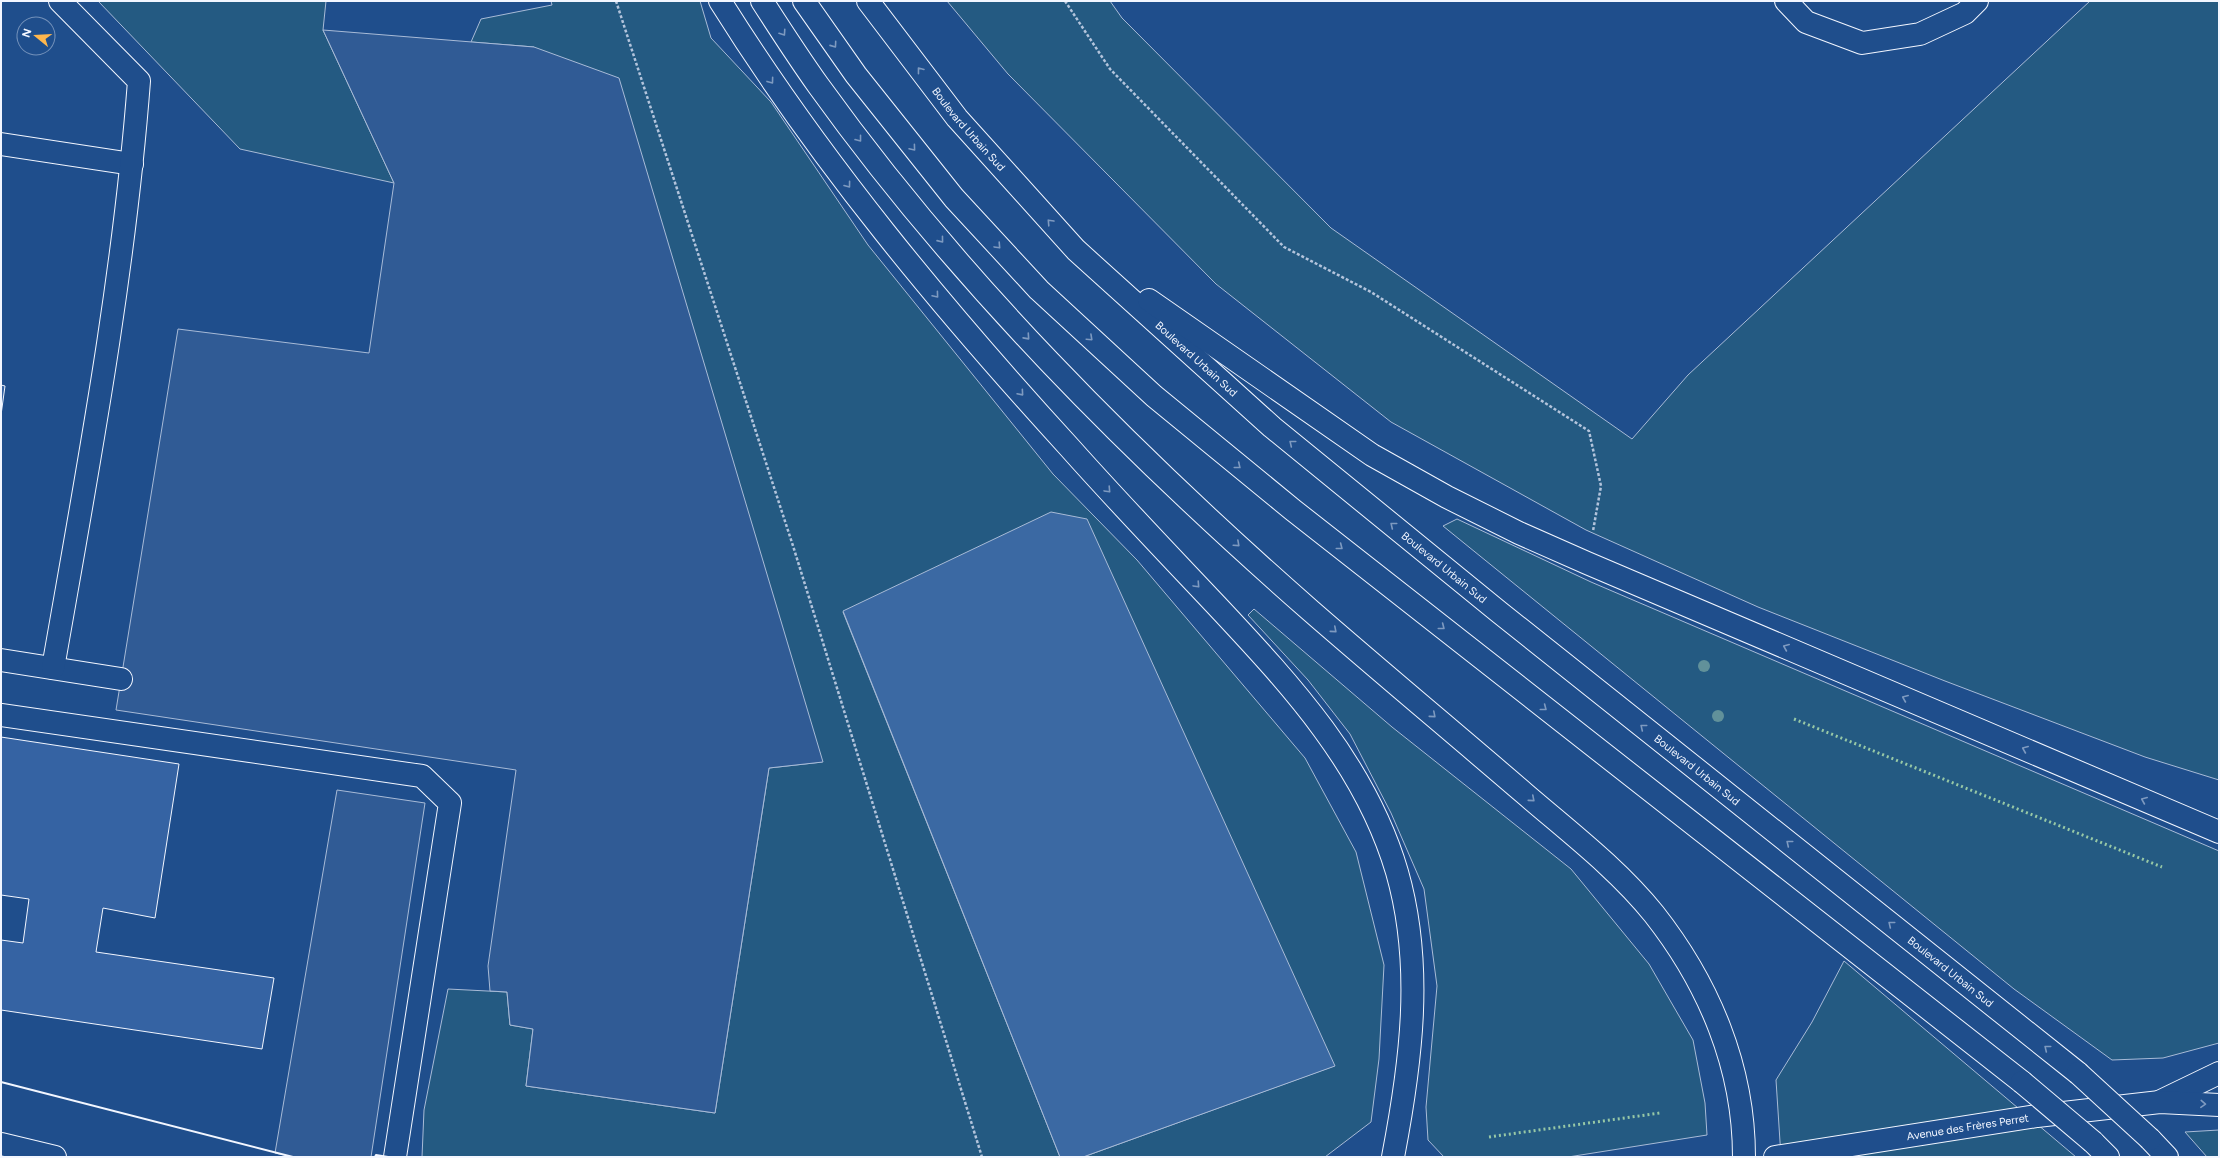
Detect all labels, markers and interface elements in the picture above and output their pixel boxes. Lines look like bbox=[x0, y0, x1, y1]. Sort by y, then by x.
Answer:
north arrow bbox=[16, 16, 56, 56]
text: N bbox=[19, 27, 34, 39]
one-way arrow bbox=[778, 29, 785, 36]
one-way arrow bbox=[829, 40, 836, 47]
one-way arrow bbox=[917, 67, 924, 74]
one-way arrow bbox=[766, 76, 773, 83]
street label: Boulevard Urbain Sud bbox=[929, 85, 1008, 174]
one-way arrow bbox=[855, 134, 862, 141]
one-way arrow bbox=[908, 143, 915, 151]
one-way arrow bbox=[844, 181, 851, 188]
one-way arrow bbox=[1048, 219, 1055, 226]
one-way arrow bbox=[936, 235, 943, 243]
one-way arrow bbox=[993, 242, 1000, 249]
one-way arrow bbox=[932, 290, 939, 297]
street label: Boulevard Urbain Sud bbox=[1153, 318, 1240, 399]
one-way arrow bbox=[1022, 333, 1029, 340]
one-way arrow bbox=[1085, 333, 1093, 340]
one-way arrow bbox=[1016, 389, 1023, 396]
one-way arrow bbox=[1289, 441, 1296, 448]
one-way arrow bbox=[1233, 461, 1241, 468]
one-way arrow bbox=[1103, 485, 1111, 493]
one-way arrow bbox=[1390, 523, 1397, 530]
street label: Boulevard Urbain Sud bbox=[1399, 529, 1489, 606]
one-way arrow bbox=[1232, 539, 1240, 546]
one-way arrow bbox=[1335, 542, 1342, 549]
one-way arrow bbox=[1192, 580, 1200, 588]
one-way arrow bbox=[1437, 623, 1444, 630]
one-way arrow bbox=[1329, 626, 1337, 633]
one-way arrow bbox=[1782, 644, 1789, 652]
one-way arrow bbox=[1902, 695, 1909, 703]
one-way arrow bbox=[1540, 703, 1547, 710]
one-way arrow bbox=[1428, 710, 1436, 717]
one-way arrow bbox=[1641, 725, 1648, 732]
street label: Boulevard Urbain Sud bbox=[1652, 732, 1743, 808]
one-way arrow bbox=[2021, 746, 2029, 754]
one-way arrow bbox=[1527, 795, 1534, 802]
one-way arrow bbox=[2141, 797, 2149, 805]
one-way arrow bbox=[1786, 840, 1793, 847]
one-way arrow bbox=[1888, 921, 1895, 928]
street label: Boulevard Urbain Sud bbox=[1905, 934, 1996, 1010]
one-way arrow bbox=[2045, 1046, 2052, 1053]
one-way arrow bbox=[2200, 1100, 2206, 1109]
street label: Avenue des Frères Perret bbox=[1906, 1111, 2030, 1143]

